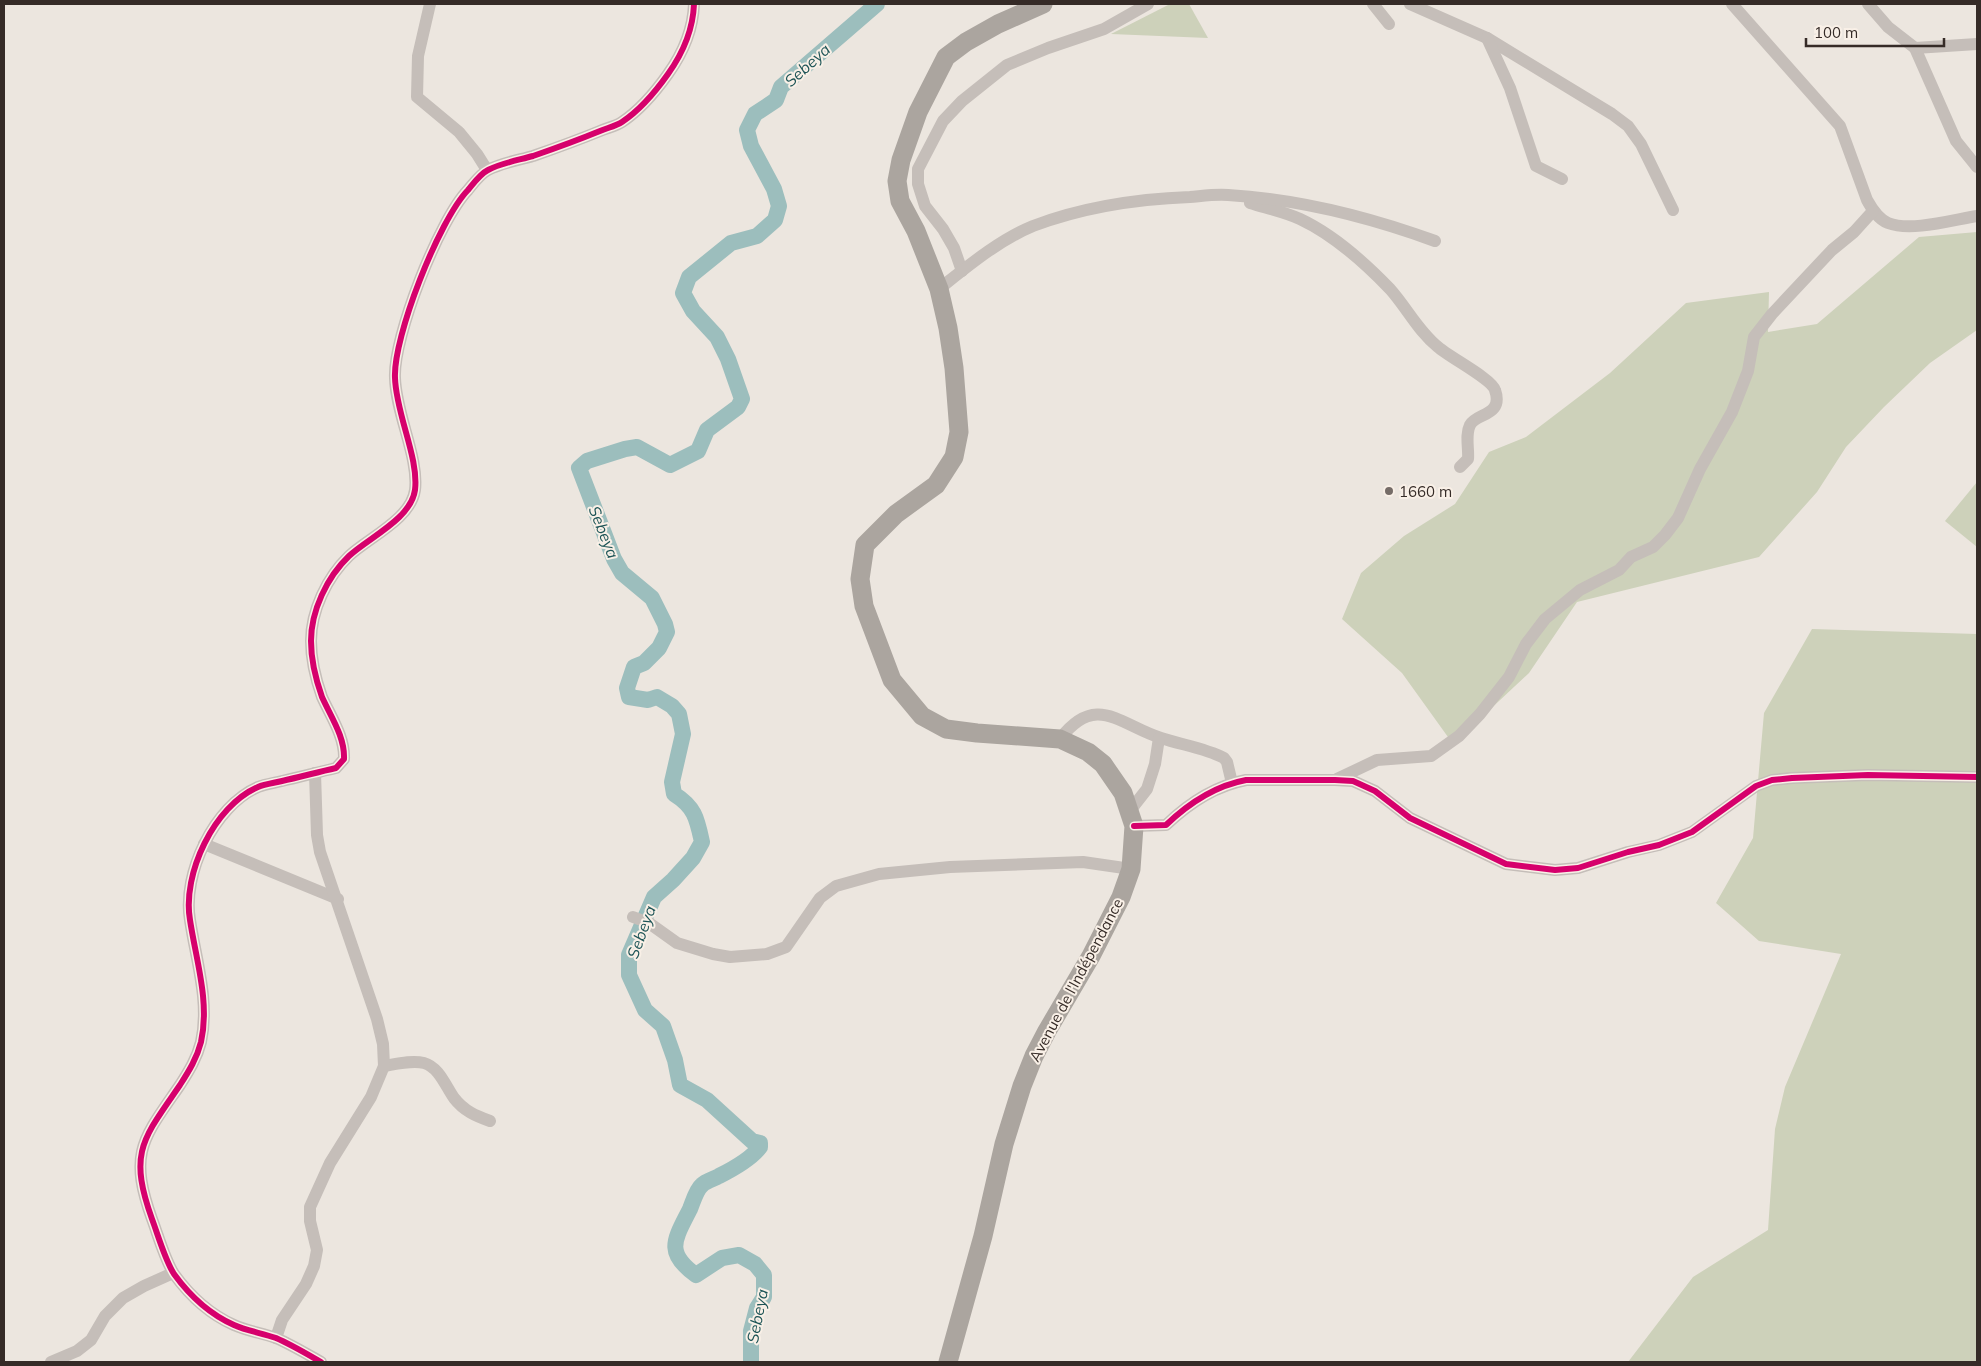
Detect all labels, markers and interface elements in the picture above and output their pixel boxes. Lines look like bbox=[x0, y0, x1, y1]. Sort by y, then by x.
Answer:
scale bar bbox=[1806, 15, 1944, 47]
text: 100 m bbox=[1814, 23, 1858, 42]
water label: Sebeya bbox=[780, 39, 834, 91]
place label: 1660 m bbox=[1399, 482, 1452, 501]
marker: 1660 m bbox=[1383, 485, 1395, 497]
water label: Sebeya bbox=[584, 503, 624, 562]
street label: Avenue de l'Indépendance bbox=[1025, 895, 1127, 1065]
water label: Sebeya bbox=[622, 902, 660, 961]
water label: Sebeya bbox=[742, 1287, 772, 1345]

